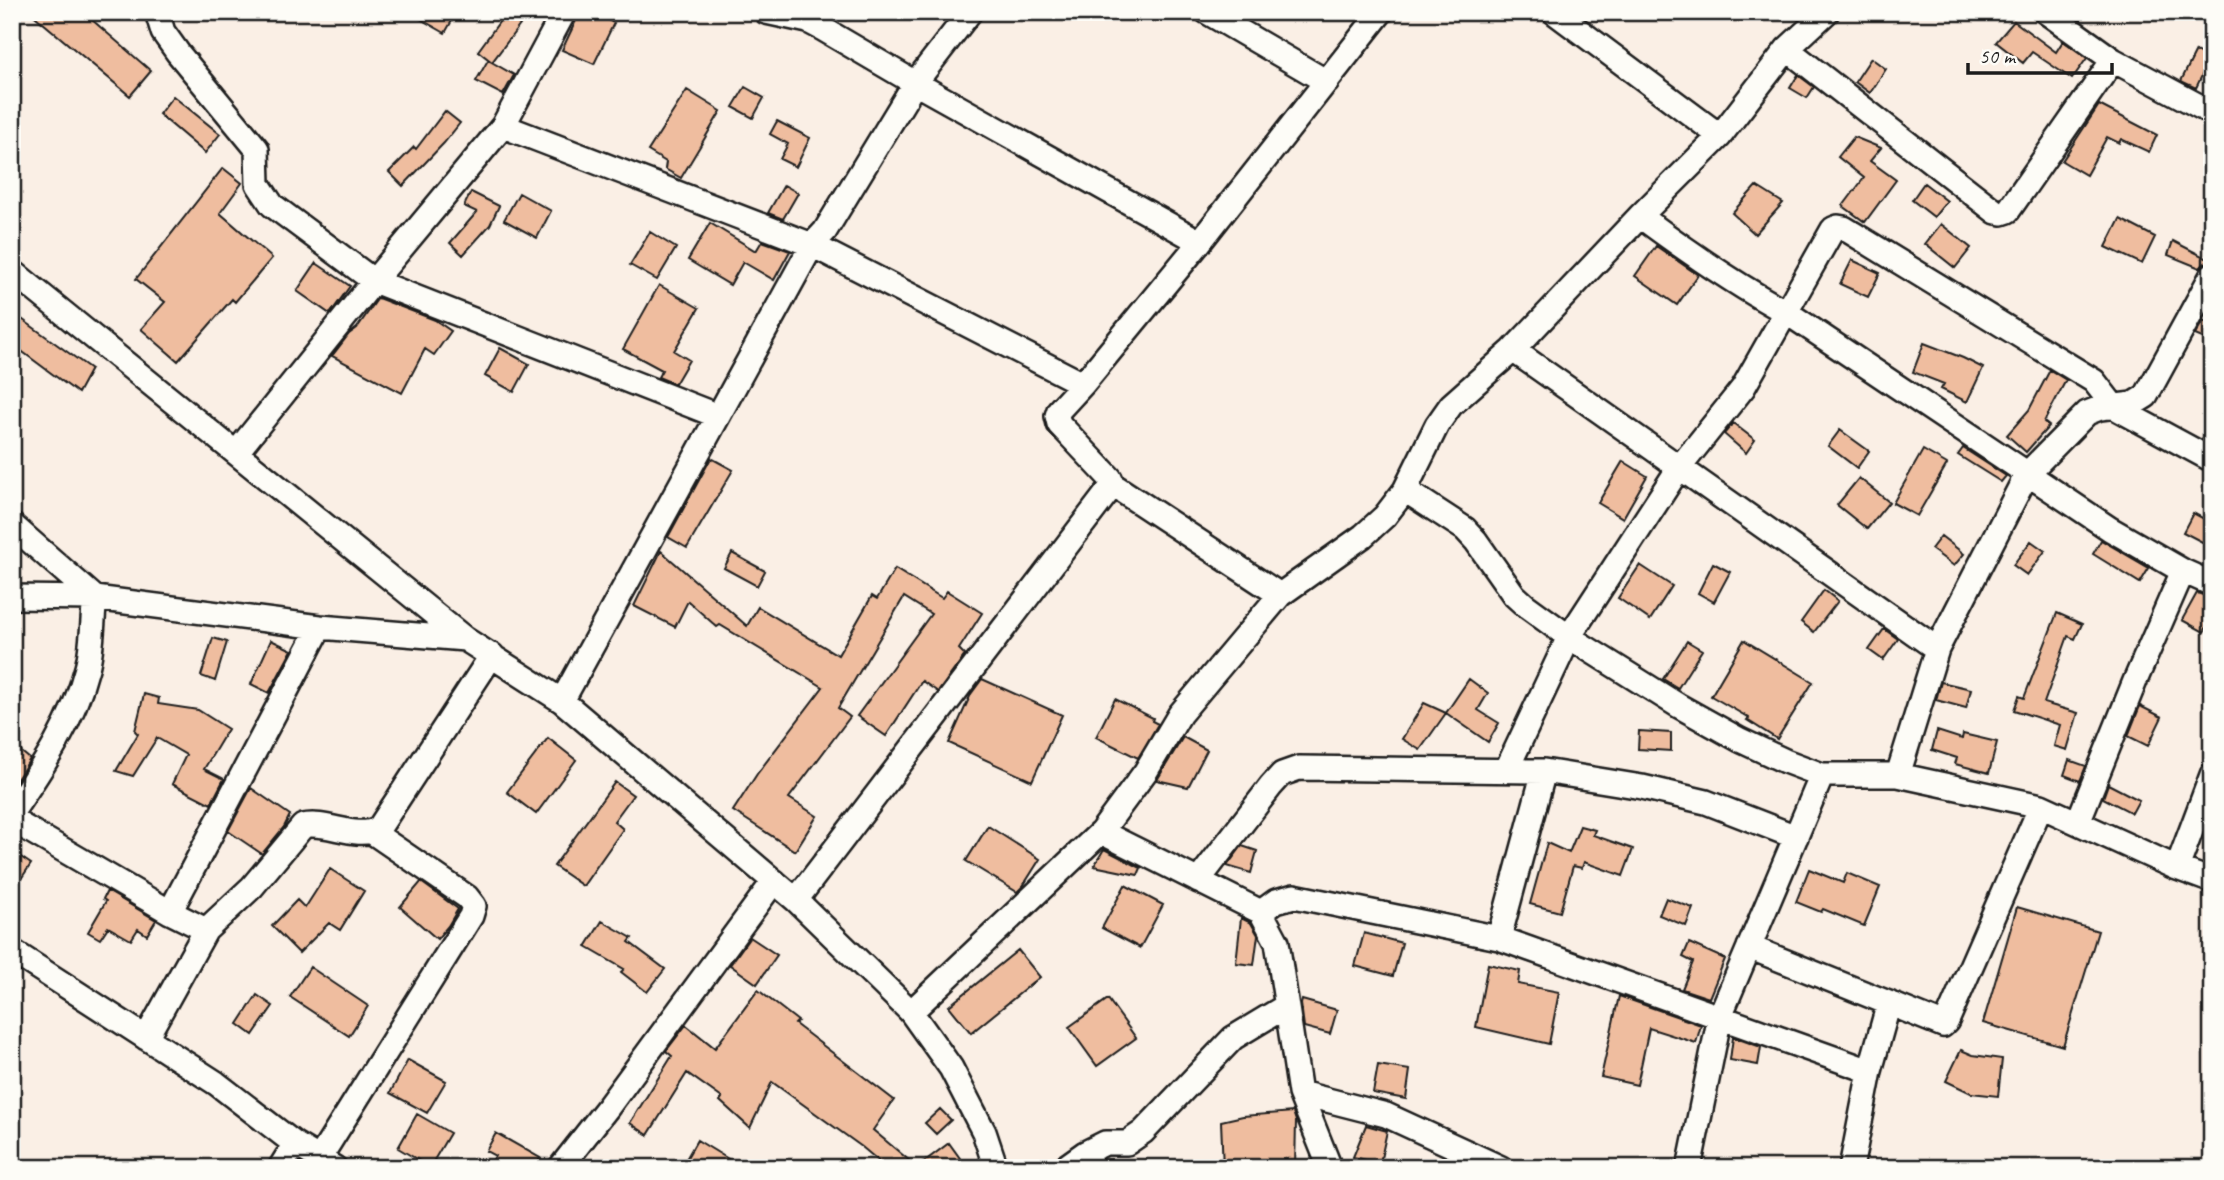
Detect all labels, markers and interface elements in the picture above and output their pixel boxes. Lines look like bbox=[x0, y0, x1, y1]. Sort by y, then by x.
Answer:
scale bar bbox=[1968, 32, 2112, 76]
text: 50 m bbox=[1979, 43, 2017, 69]

